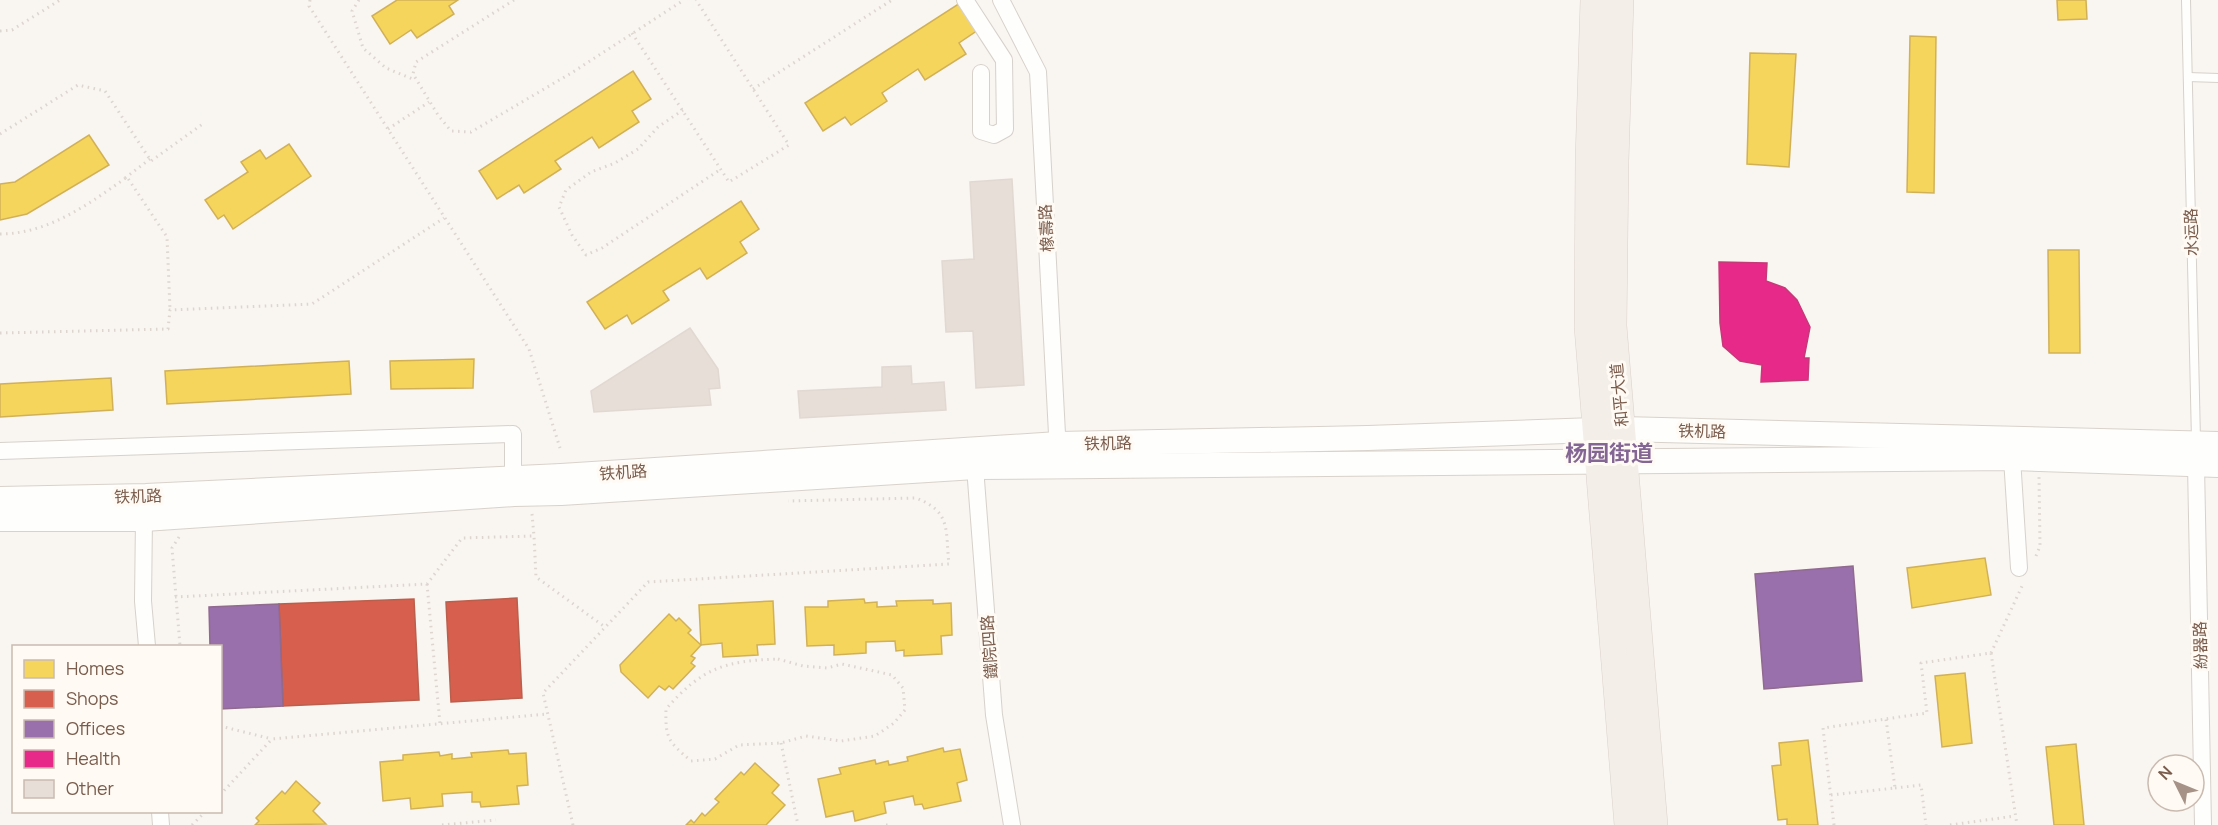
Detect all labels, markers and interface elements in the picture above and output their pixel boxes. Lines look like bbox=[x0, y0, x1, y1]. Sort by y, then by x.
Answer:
street label: 橡壽路 bbox=[1034, 203, 1058, 253]
street label: 水运路 bbox=[2180, 208, 2202, 256]
street label: 和平大道 bbox=[1605, 362, 1633, 428]
street label: 铁机路 bbox=[1678, 420, 1726, 442]
street label: 铁机路 bbox=[1084, 432, 1132, 454]
district label: 杨园街道 bbox=[1565, 438, 1653, 468]
street label: 铁机路 bbox=[598, 459, 648, 485]
street label: 铁机路 bbox=[114, 484, 162, 508]
street label: 鐵院四路 bbox=[976, 614, 1002, 680]
street label: 紛器路 bbox=[2189, 621, 2211, 669]
legend bbox=[12, 645, 222, 813]
text: Homes bbox=[66, 656, 124, 680]
text: Shops bbox=[66, 686, 118, 710]
text: Offices bbox=[66, 716, 125, 740]
text: Health bbox=[66, 746, 121, 770]
north arrow bbox=[2146, 753, 2206, 813]
text: N bbox=[2153, 761, 2177, 784]
text: Other bbox=[66, 776, 114, 800]

